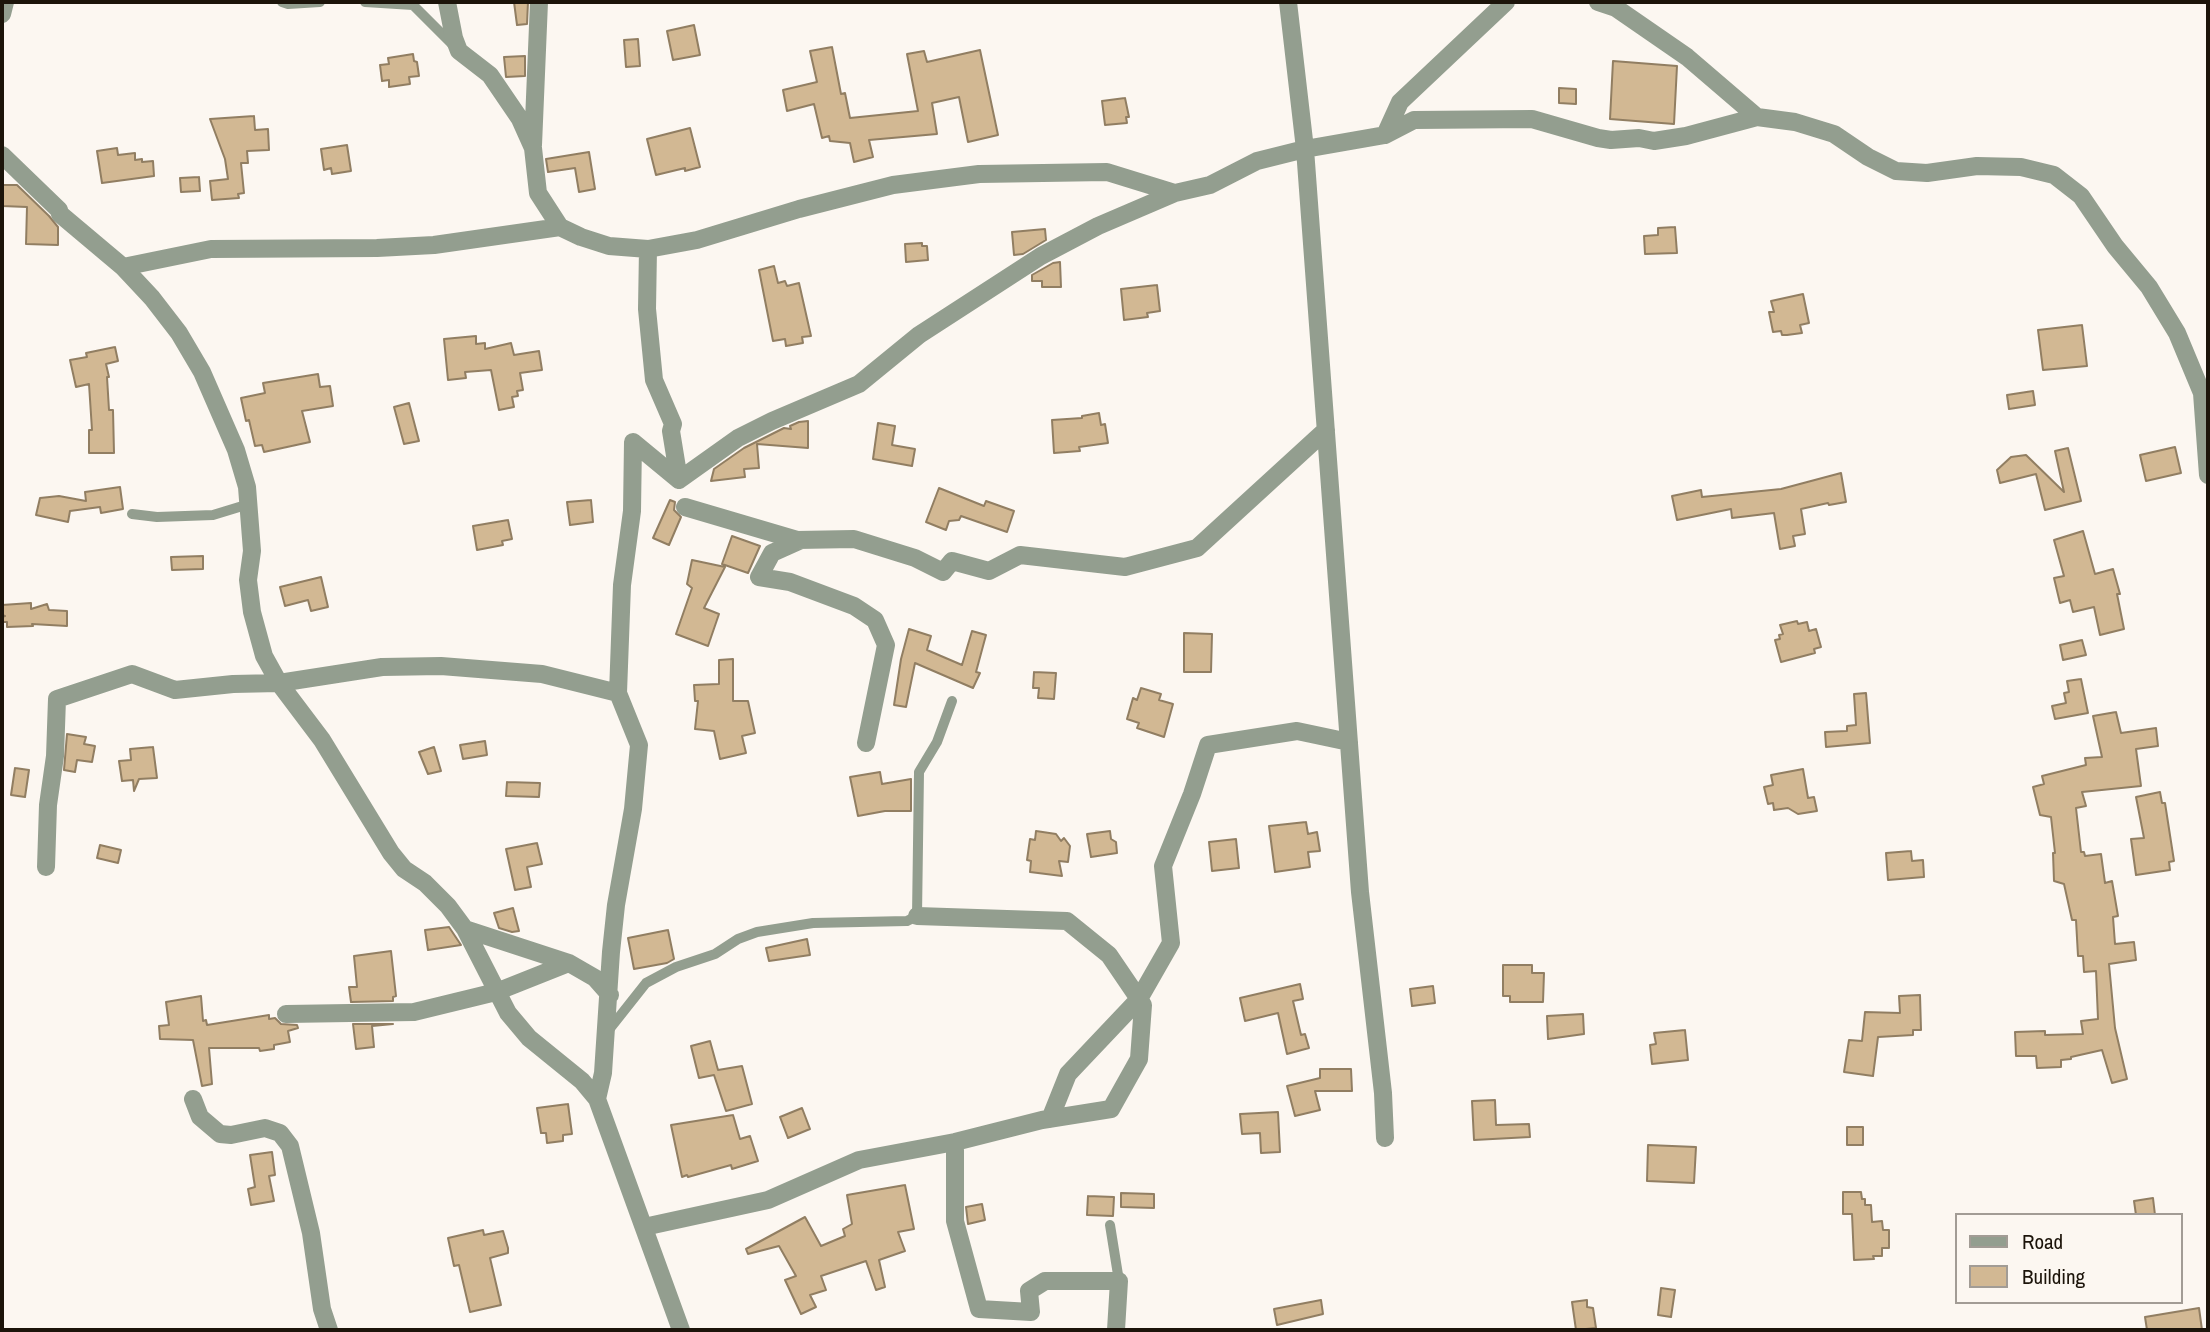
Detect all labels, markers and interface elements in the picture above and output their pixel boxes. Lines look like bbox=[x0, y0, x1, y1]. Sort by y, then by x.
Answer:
legend bbox=[1954, 1213, 2182, 1304]
text: Road bbox=[2022, 1227, 2063, 1256]
text: Building bbox=[2022, 1262, 2085, 1291]

